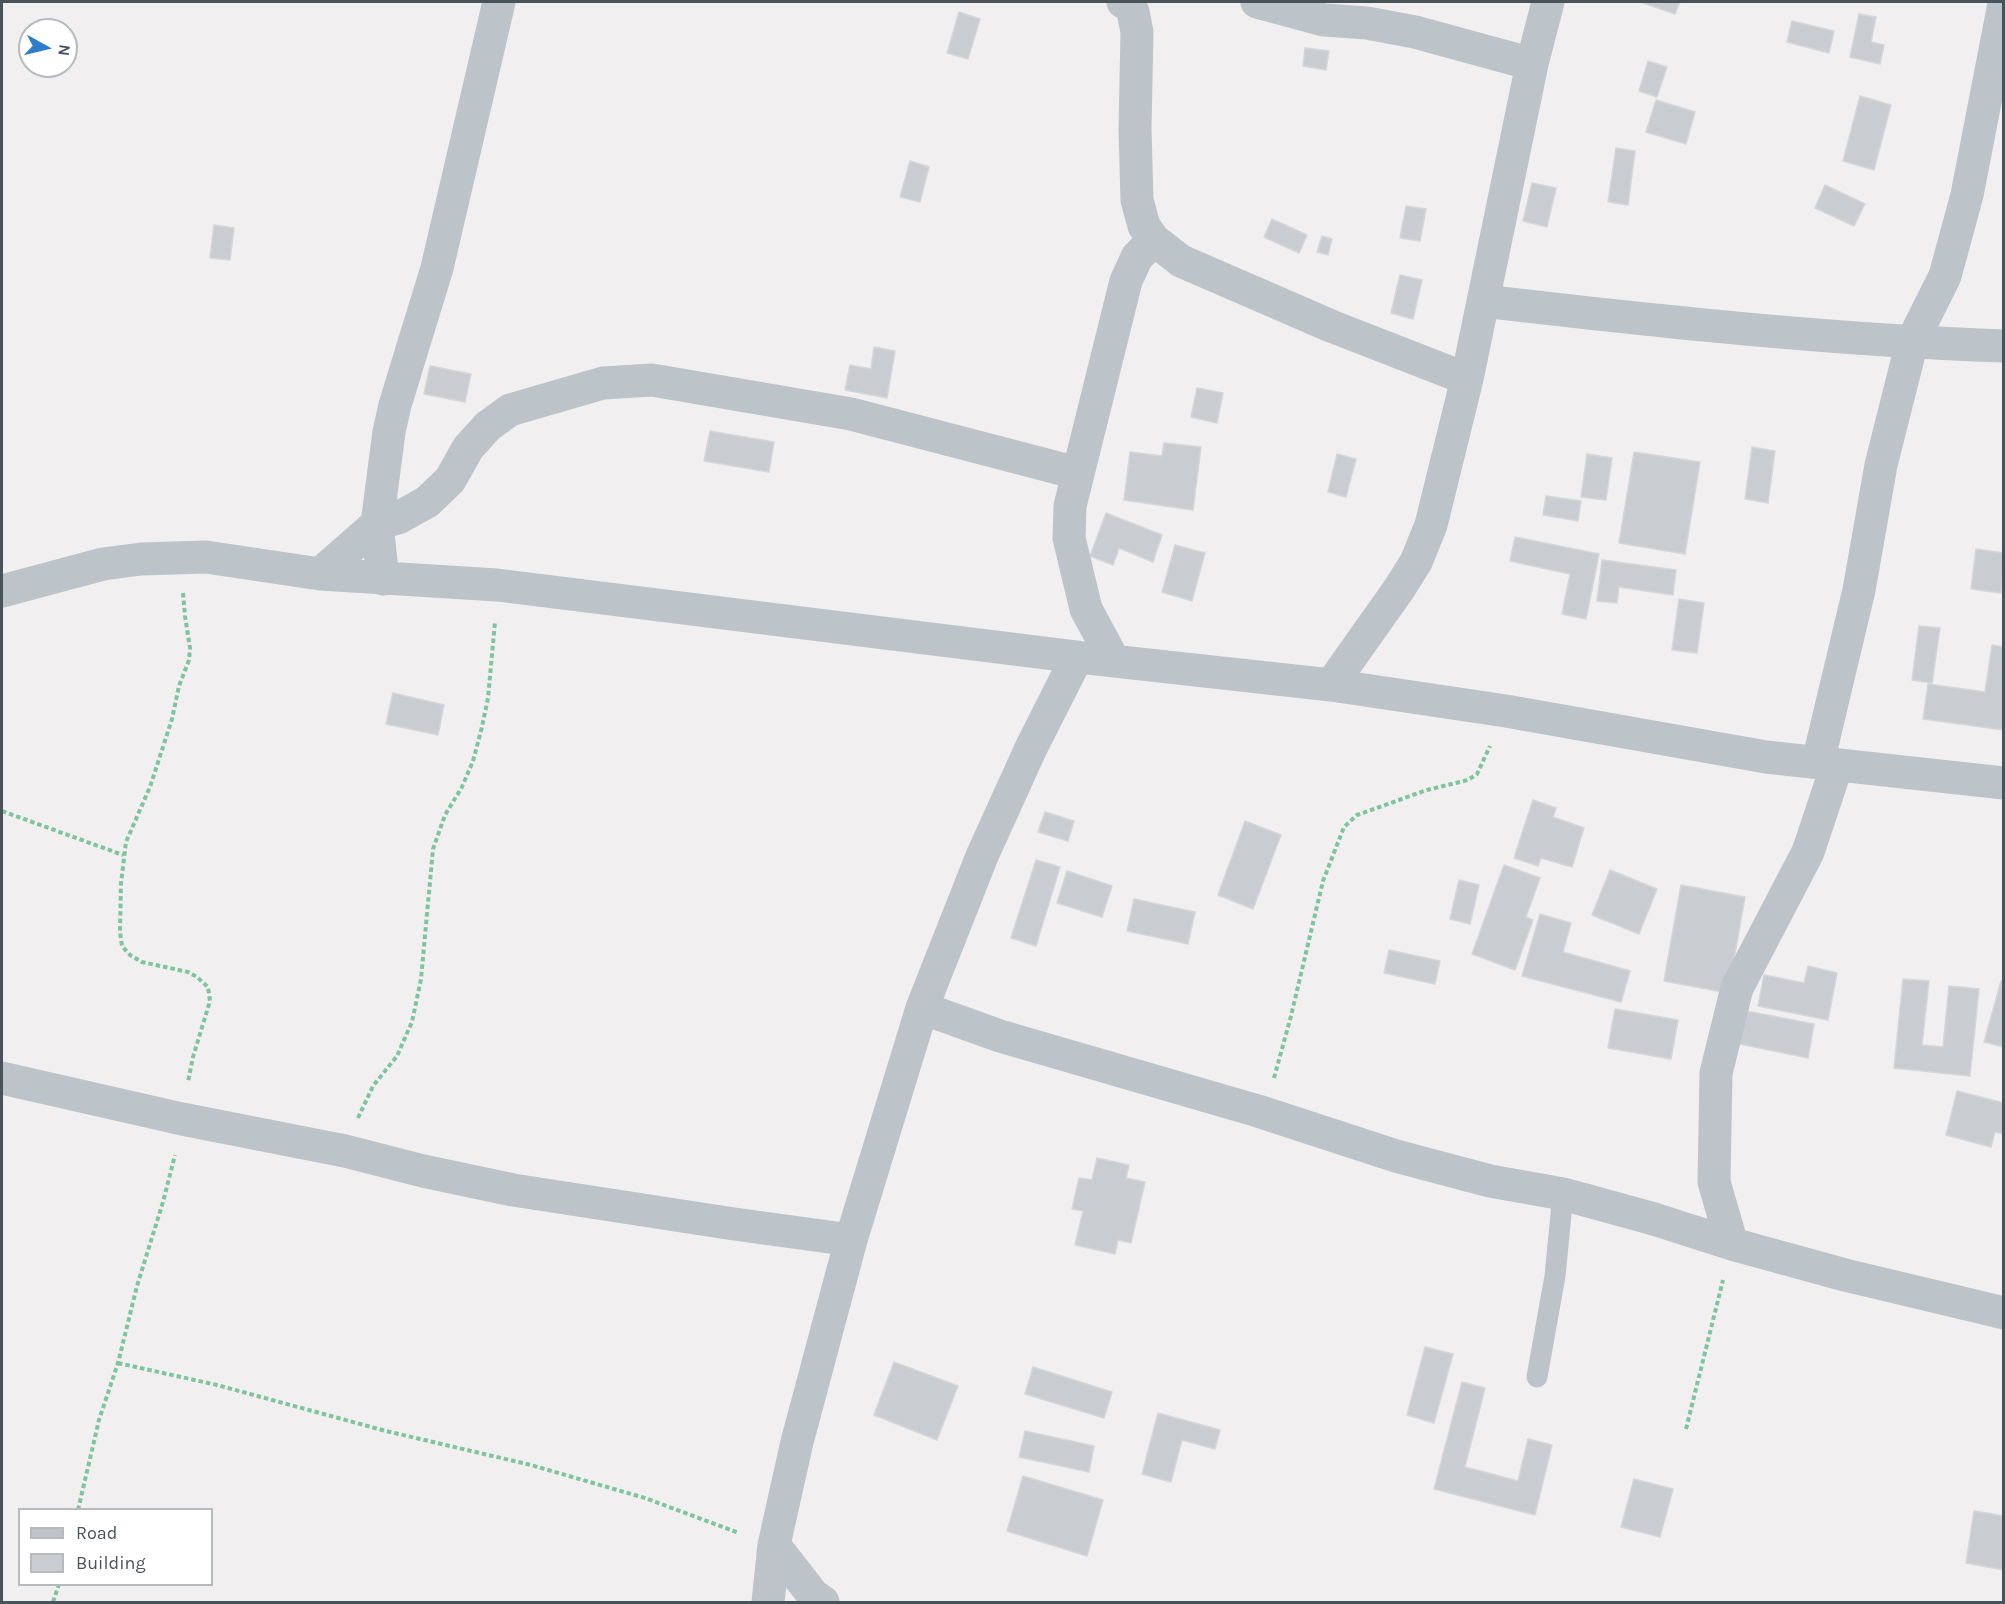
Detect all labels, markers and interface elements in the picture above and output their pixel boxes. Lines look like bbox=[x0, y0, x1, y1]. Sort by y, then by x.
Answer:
north arrow bbox=[18, 18, 78, 78]
text: N bbox=[54, 43, 75, 57]
legend bbox=[18, 1508, 213, 1586]
text: Road bbox=[76, 1522, 117, 1544]
text: Building bbox=[76, 1552, 146, 1574]

